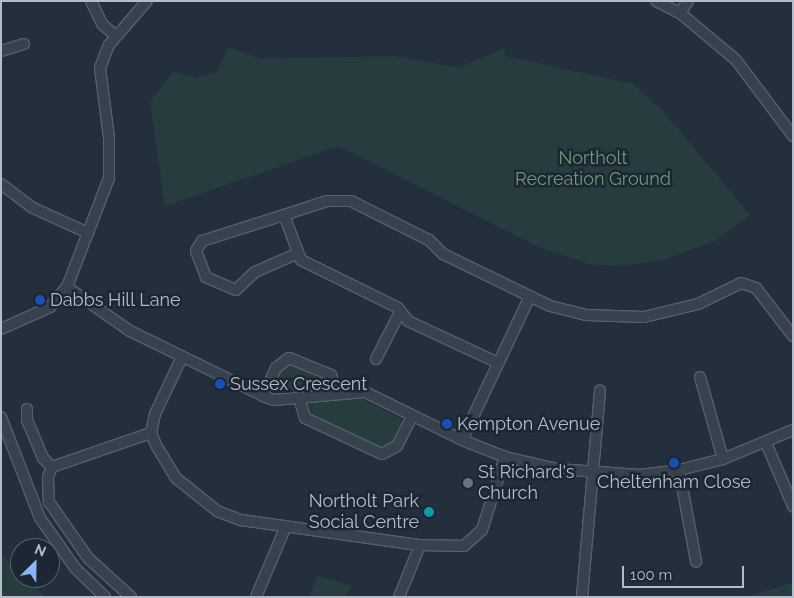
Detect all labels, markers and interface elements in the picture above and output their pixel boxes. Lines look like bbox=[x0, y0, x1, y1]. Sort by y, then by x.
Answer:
park label: Northolt Recreation Ground bbox=[515, 148, 671, 190]
place label: Dabbs Hill Lane bbox=[50, 289, 181, 311]
marker: Dabbs Hill Lane bbox=[34, 294, 46, 306]
place label: Sussex Crescent bbox=[230, 373, 367, 395]
marker: Sussex Crescent bbox=[214, 378, 226, 390]
place label: Kempton Avenue bbox=[457, 413, 601, 435]
marker: Kempton Avenue bbox=[441, 418, 453, 430]
marker: Cheltenham Close bbox=[668, 457, 680, 469]
place label: St Richard's Church bbox=[478, 462, 575, 504]
place label: Cheltenham Close bbox=[597, 471, 751, 493]
marker: St Richard's Church bbox=[462, 477, 474, 489]
place label: Northolt Park Social Centre bbox=[308, 491, 419, 534]
marker: Northolt Park Social Centre bbox=[423, 506, 435, 518]
north arrow bbox=[10, 538, 60, 588]
text: N bbox=[32, 541, 49, 560]
scale bar bbox=[624, 556, 746, 588]
text: 100 m bbox=[630, 566, 672, 584]

